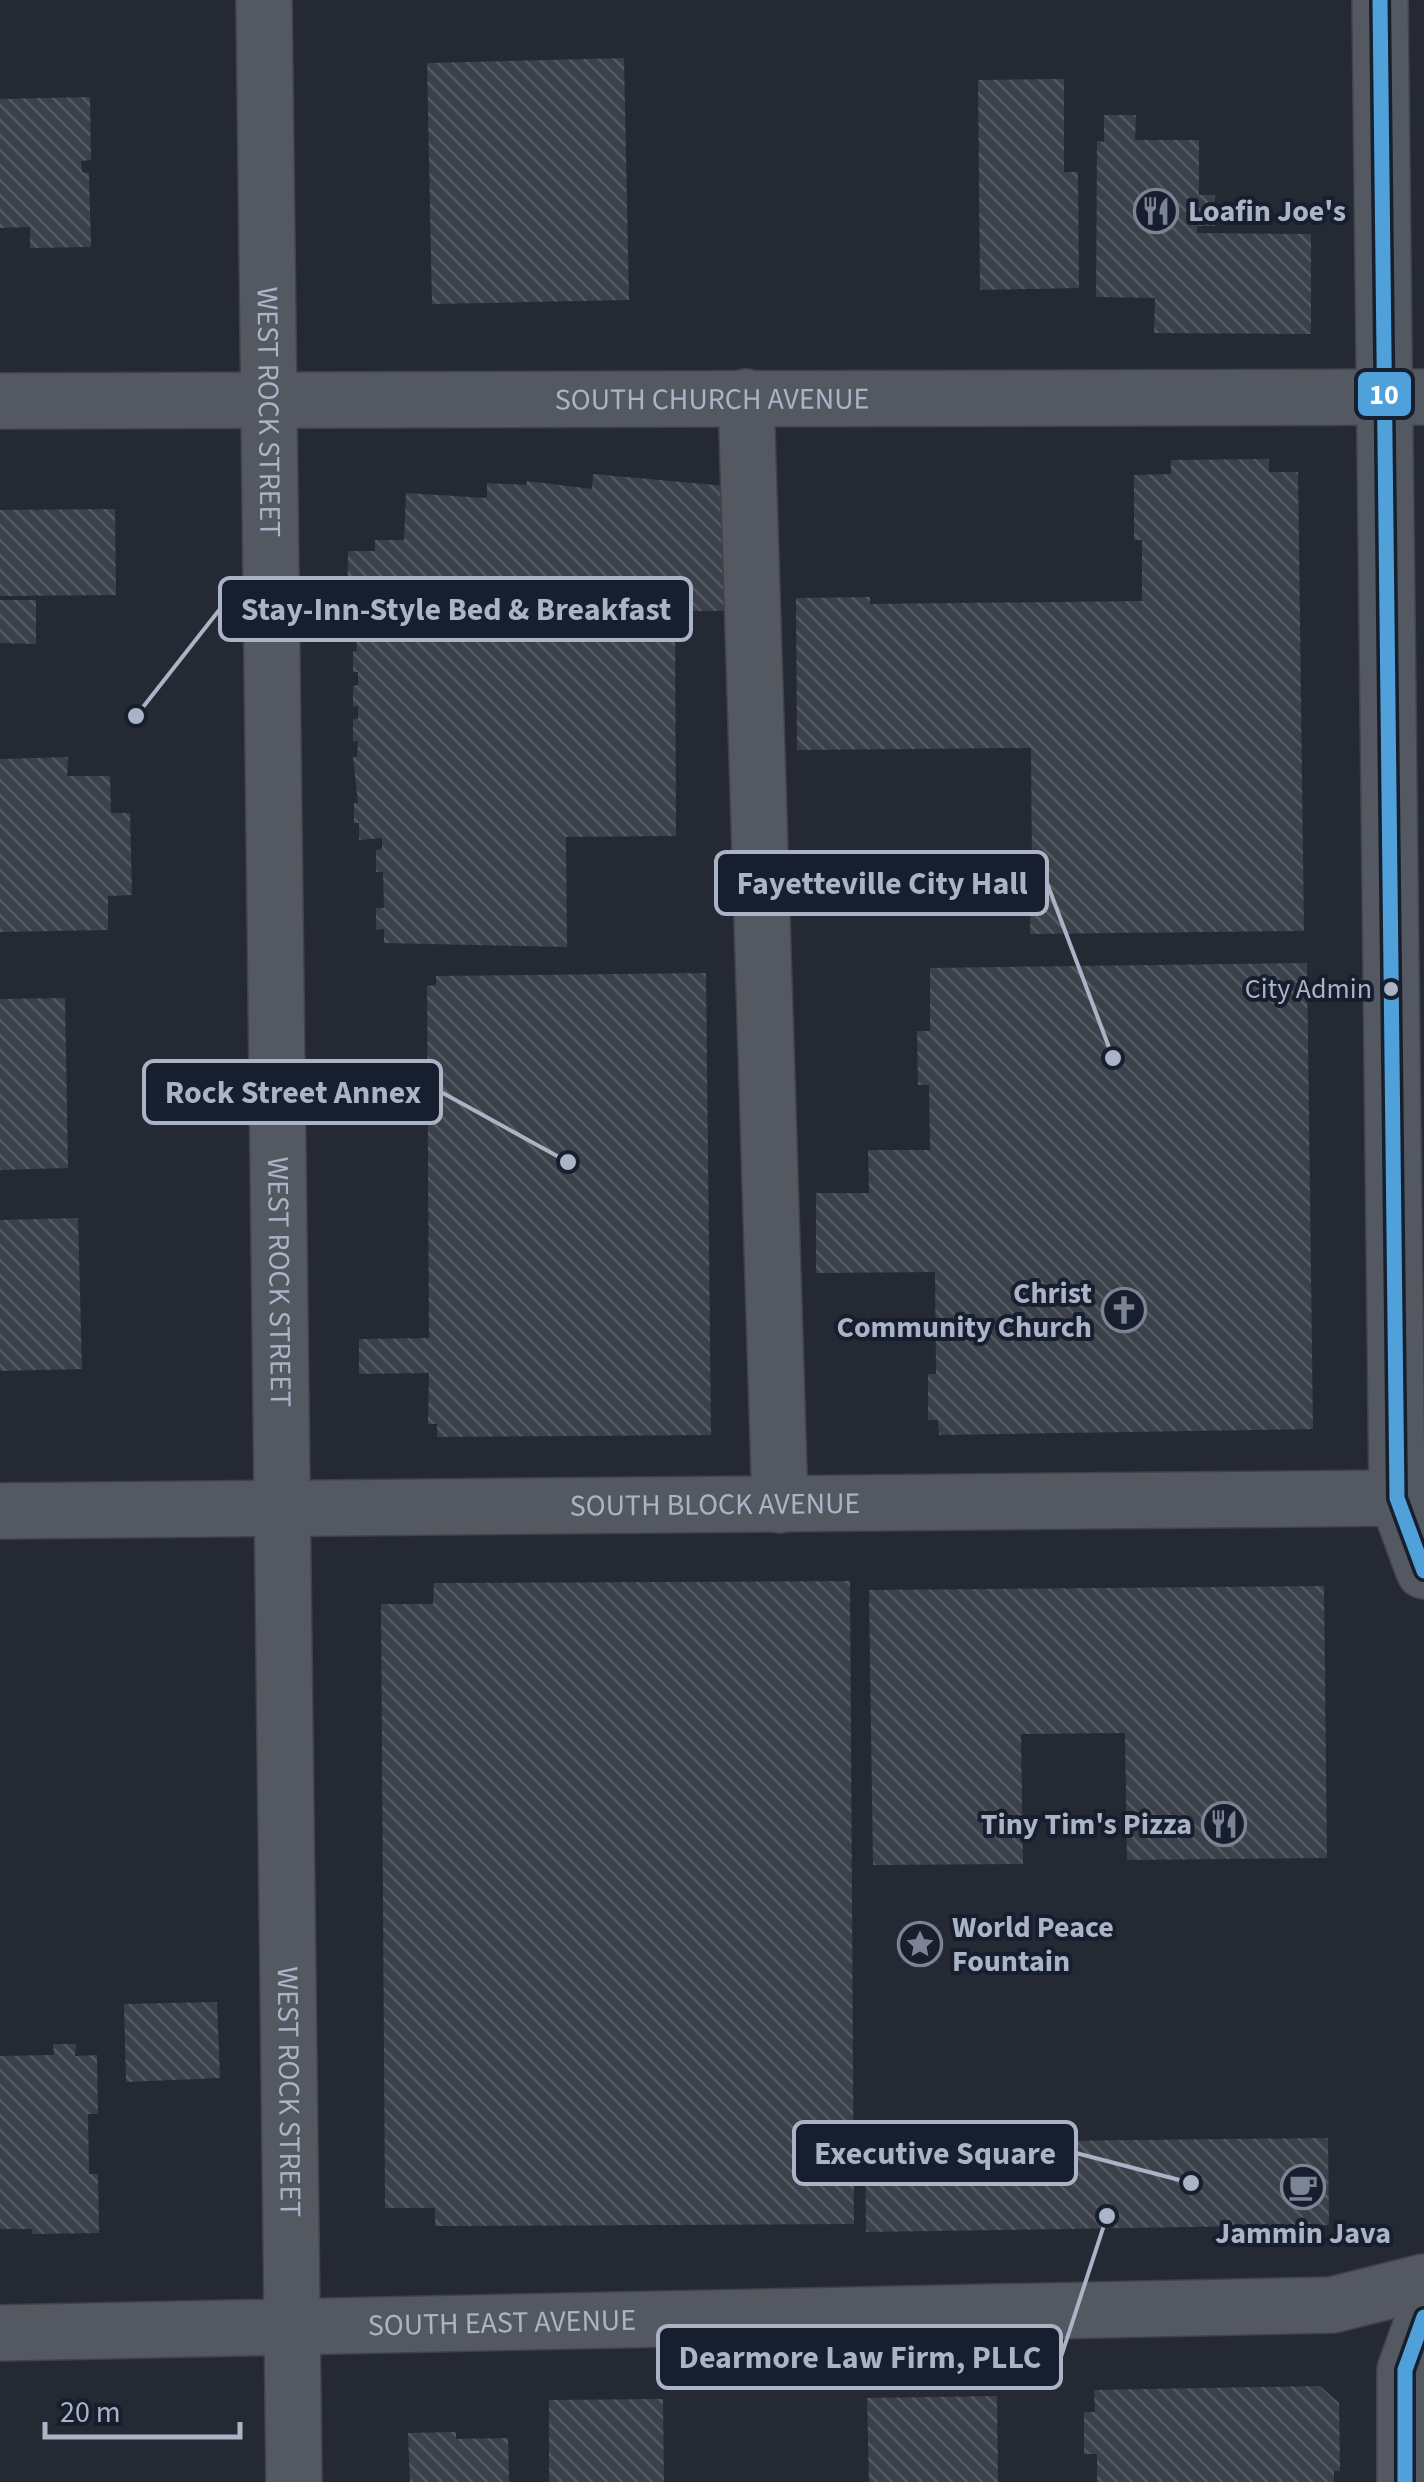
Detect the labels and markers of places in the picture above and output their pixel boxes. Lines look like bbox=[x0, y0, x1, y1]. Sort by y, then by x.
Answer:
restaurant icon: Loafin Joe's bbox=[1133, 188, 1179, 234]
place label: Loafin Joe's bbox=[1188, 190, 1346, 233]
callout: Stay-Inn-Style Bed & Breakfast bbox=[220, 578, 691, 640]
callout: Fayetteville City Hall bbox=[716, 852, 1047, 914]
place label: City Admin bbox=[1245, 969, 1372, 1009]
marker: City Admin bbox=[1381, 979, 1401, 999]
callout: Rock Street Annex bbox=[144, 1061, 441, 1123]
place label: Christ Community Church bbox=[836, 1272, 1093, 1349]
church icon: Christ Community Church bbox=[1101, 1287, 1147, 1333]
restaurant icon: Tiny Tim's Pizza bbox=[1201, 1801, 1247, 1847]
place label: Tiny Tim's Pizza bbox=[981, 1803, 1192, 1846]
place label: World Peace Fountain bbox=[952, 1906, 1114, 1983]
place icon: World Peace Fountain bbox=[897, 1921, 943, 1967]
callout: Executive Square bbox=[794, 2122, 1076, 2184]
cafe icon: Jammin Java bbox=[1280, 2164, 1326, 2210]
place label: Jammin Java bbox=[1215, 2212, 1391, 2255]
callout: Dearmore Law Firm, PLLC bbox=[658, 2326, 1061, 2388]

